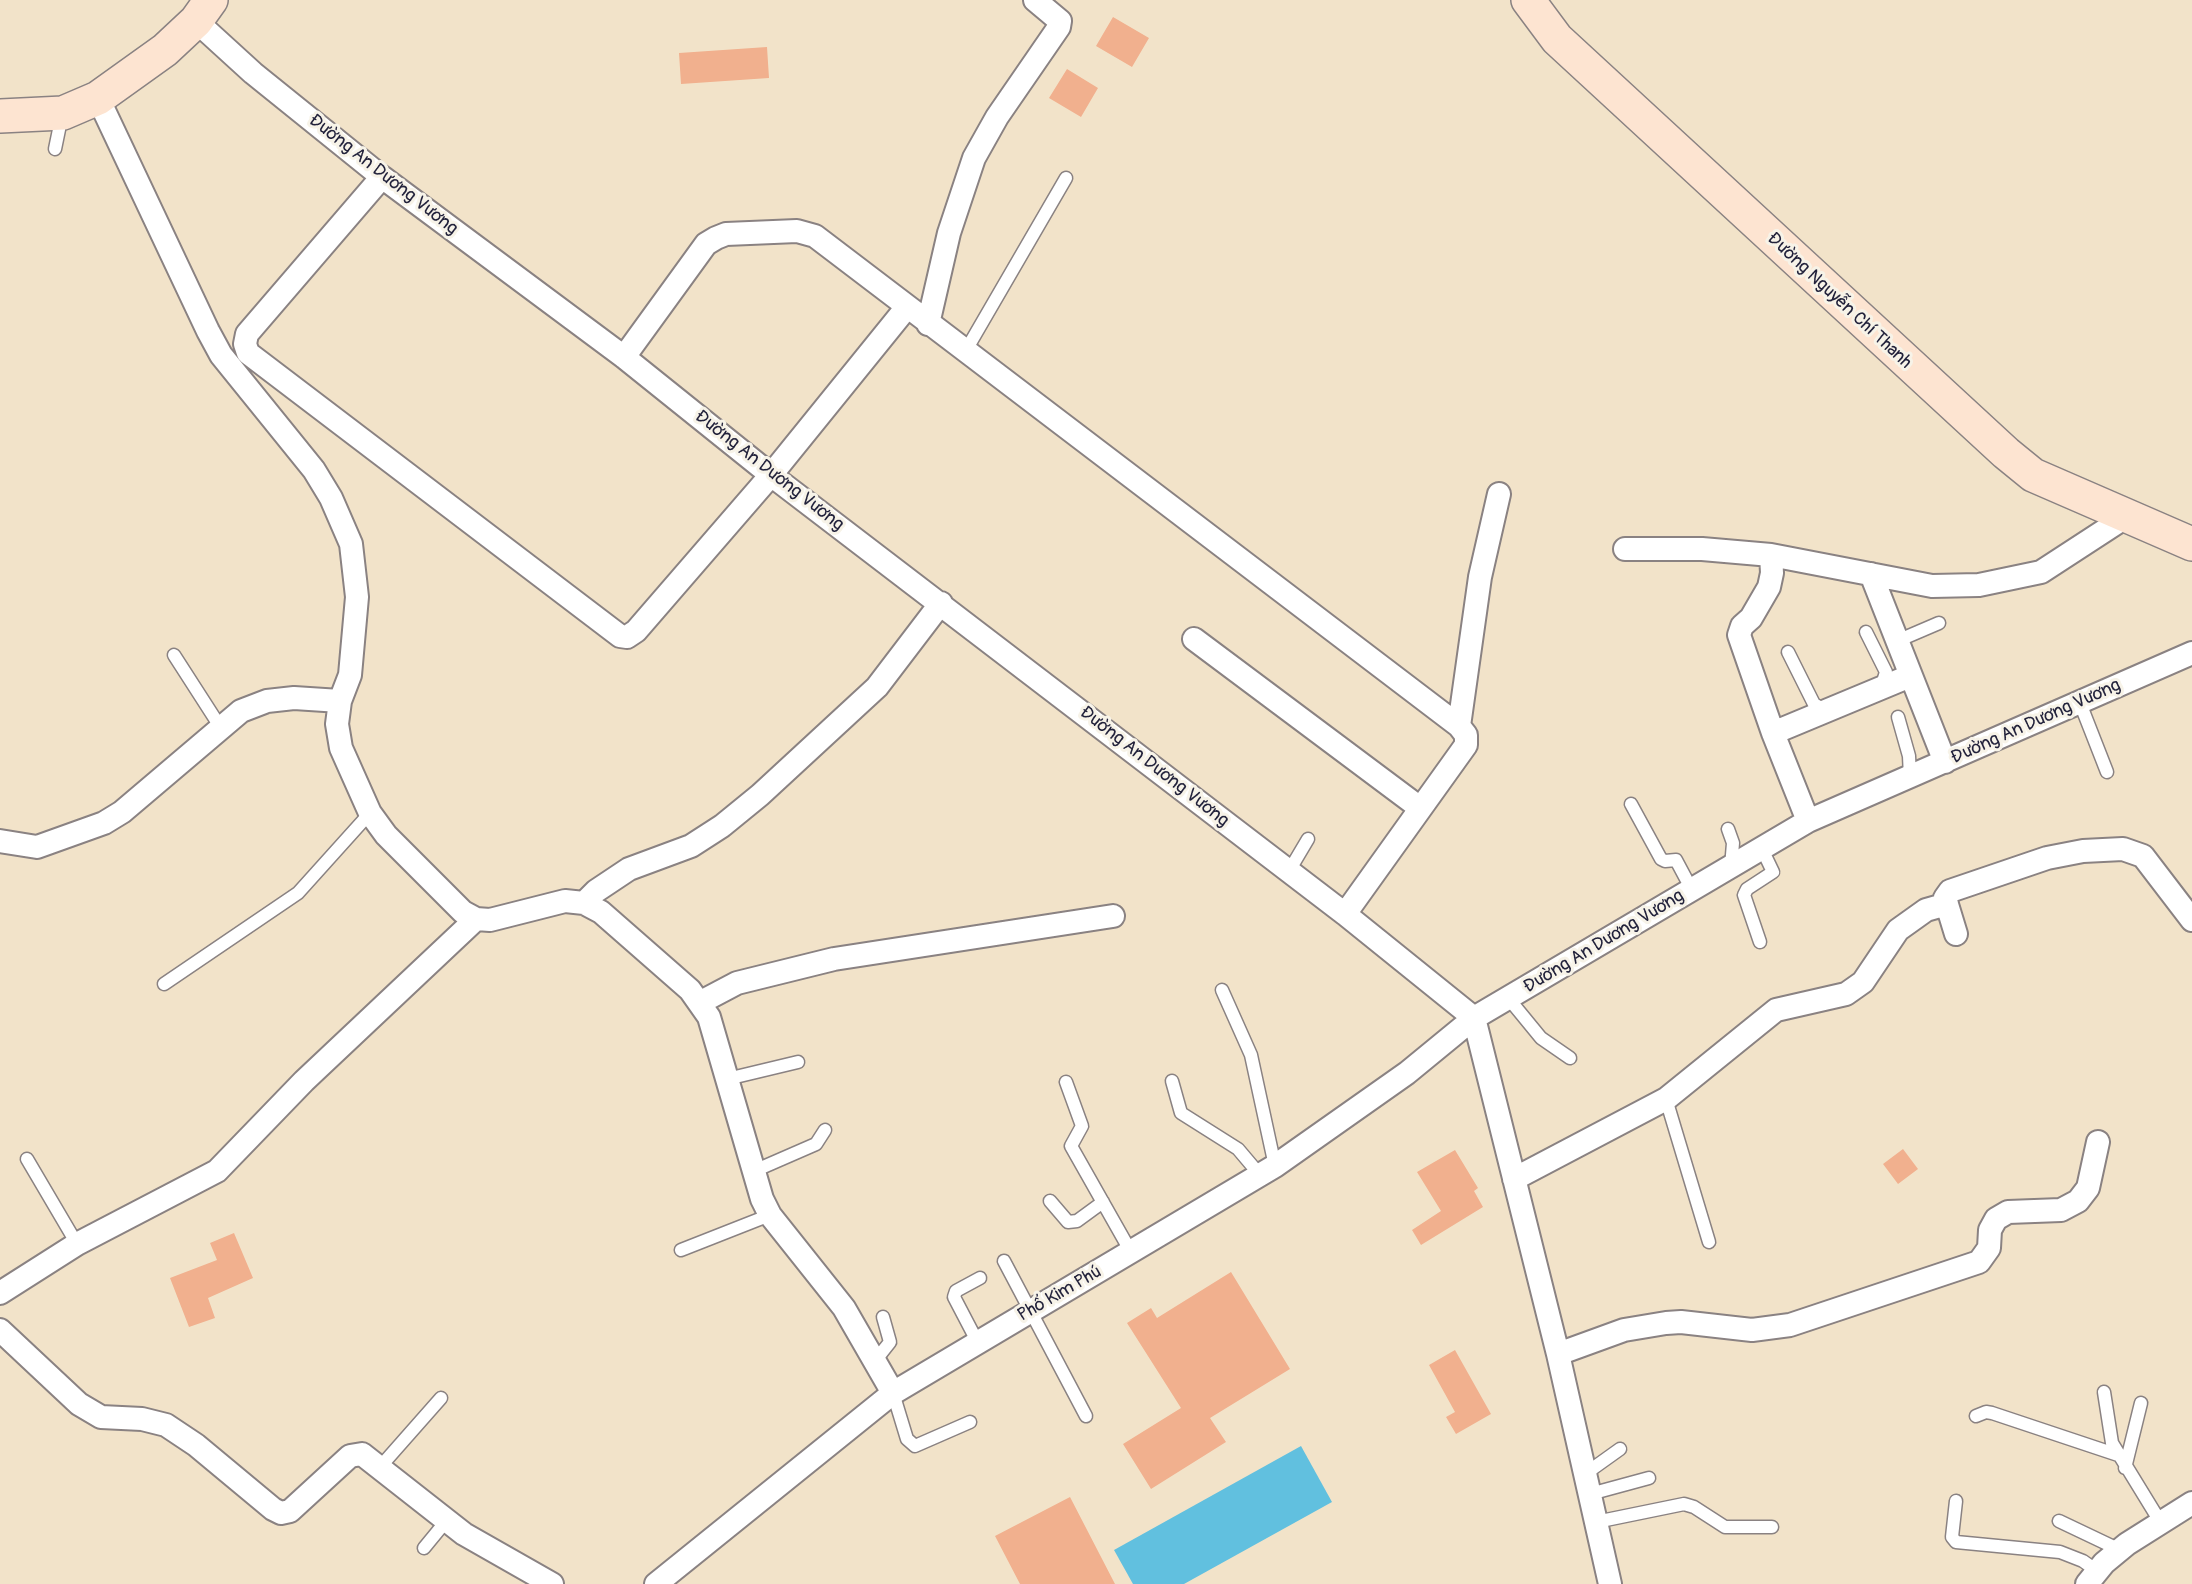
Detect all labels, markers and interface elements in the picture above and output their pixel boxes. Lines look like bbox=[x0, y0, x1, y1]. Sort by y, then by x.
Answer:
street label: Đường An Dương Vương bbox=[304, 110, 462, 240]
street label: Đường Nguyễn Chí Thanh bbox=[1762, 228, 1916, 374]
street label: Đường An Dương Vương bbox=[690, 406, 848, 536]
street label: Đường An Dương Vương bbox=[1948, 675, 2124, 769]
street label: Đường An Dương Vương bbox=[1075, 702, 1233, 832]
street label: Đường An Dương Vương bbox=[1520, 886, 1688, 998]
street label: Phố Kim Phú bbox=[1014, 1261, 1106, 1327]

